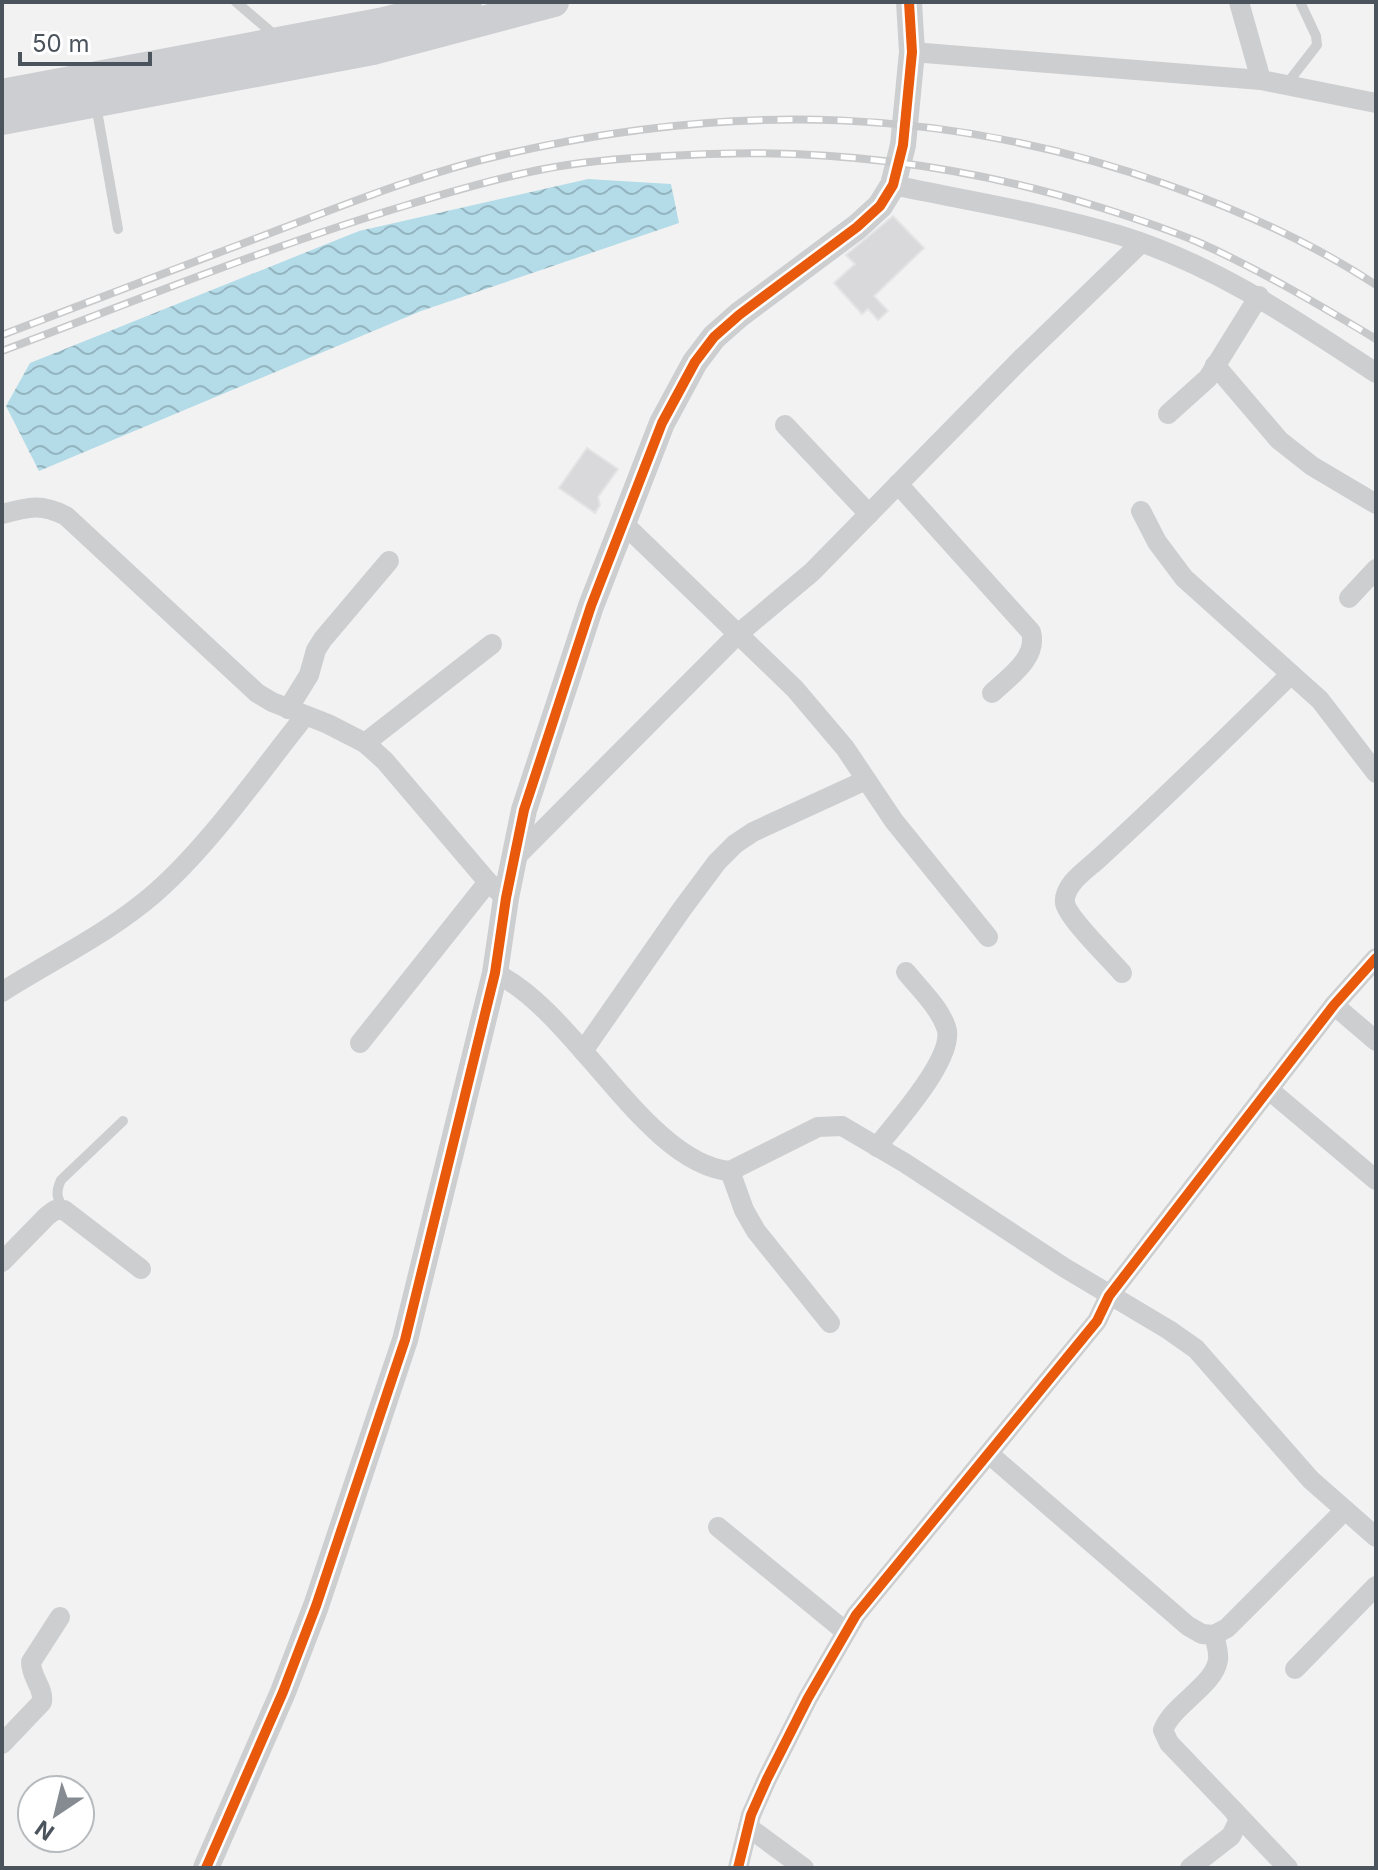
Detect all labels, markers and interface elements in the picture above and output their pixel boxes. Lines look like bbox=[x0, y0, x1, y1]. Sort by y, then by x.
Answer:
scale bar bbox=[20, 16, 150, 66]
text: 50 m bbox=[32, 29, 90, 58]
north arrow bbox=[16, 1774, 96, 1854]
text: N bbox=[30, 1815, 59, 1846]

